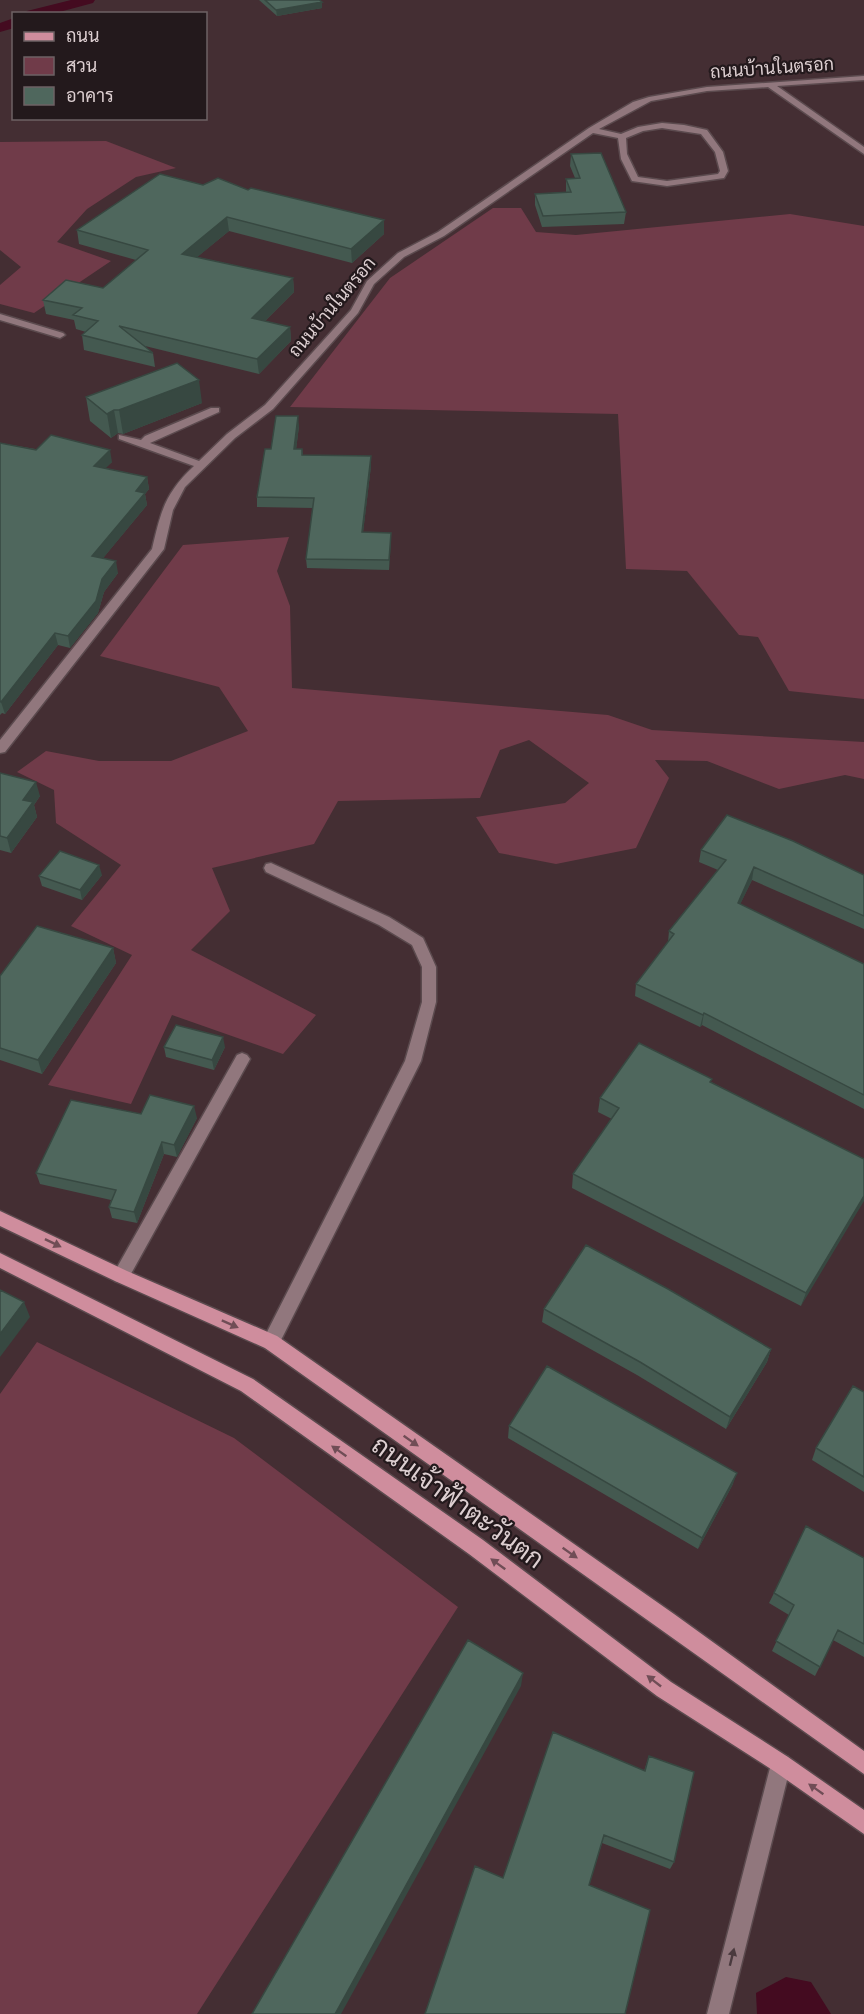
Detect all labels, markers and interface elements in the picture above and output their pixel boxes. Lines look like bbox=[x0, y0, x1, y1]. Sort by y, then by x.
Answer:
legend bbox=[12, 12, 207, 120]
text: ถนน bbox=[66, 25, 99, 46]
street label: ถนนบ้านในตรอก bbox=[709, 51, 835, 82]
text: สวน bbox=[66, 55, 97, 76]
text: อาคาร bbox=[66, 85, 114, 106]
street label: ถนนบ้านในตรอก bbox=[282, 251, 380, 361]
one-way arrow bbox=[44, 1239, 61, 1248]
one-way arrow bbox=[221, 1320, 239, 1329]
street label: ถนนเจ้าฟ้าตะวันตก bbox=[366, 1429, 550, 1574]
one-way arrow bbox=[403, 1435, 419, 1446]
one-way arrow bbox=[332, 1445, 348, 1457]
one-way arrow bbox=[562, 1547, 578, 1559]
one-way arrow bbox=[491, 1558, 506, 1570]
one-way arrow bbox=[646, 1675, 662, 1687]
one-way arrow bbox=[809, 1783, 825, 1795]
one-way arrow bbox=[727, 1948, 737, 1966]

